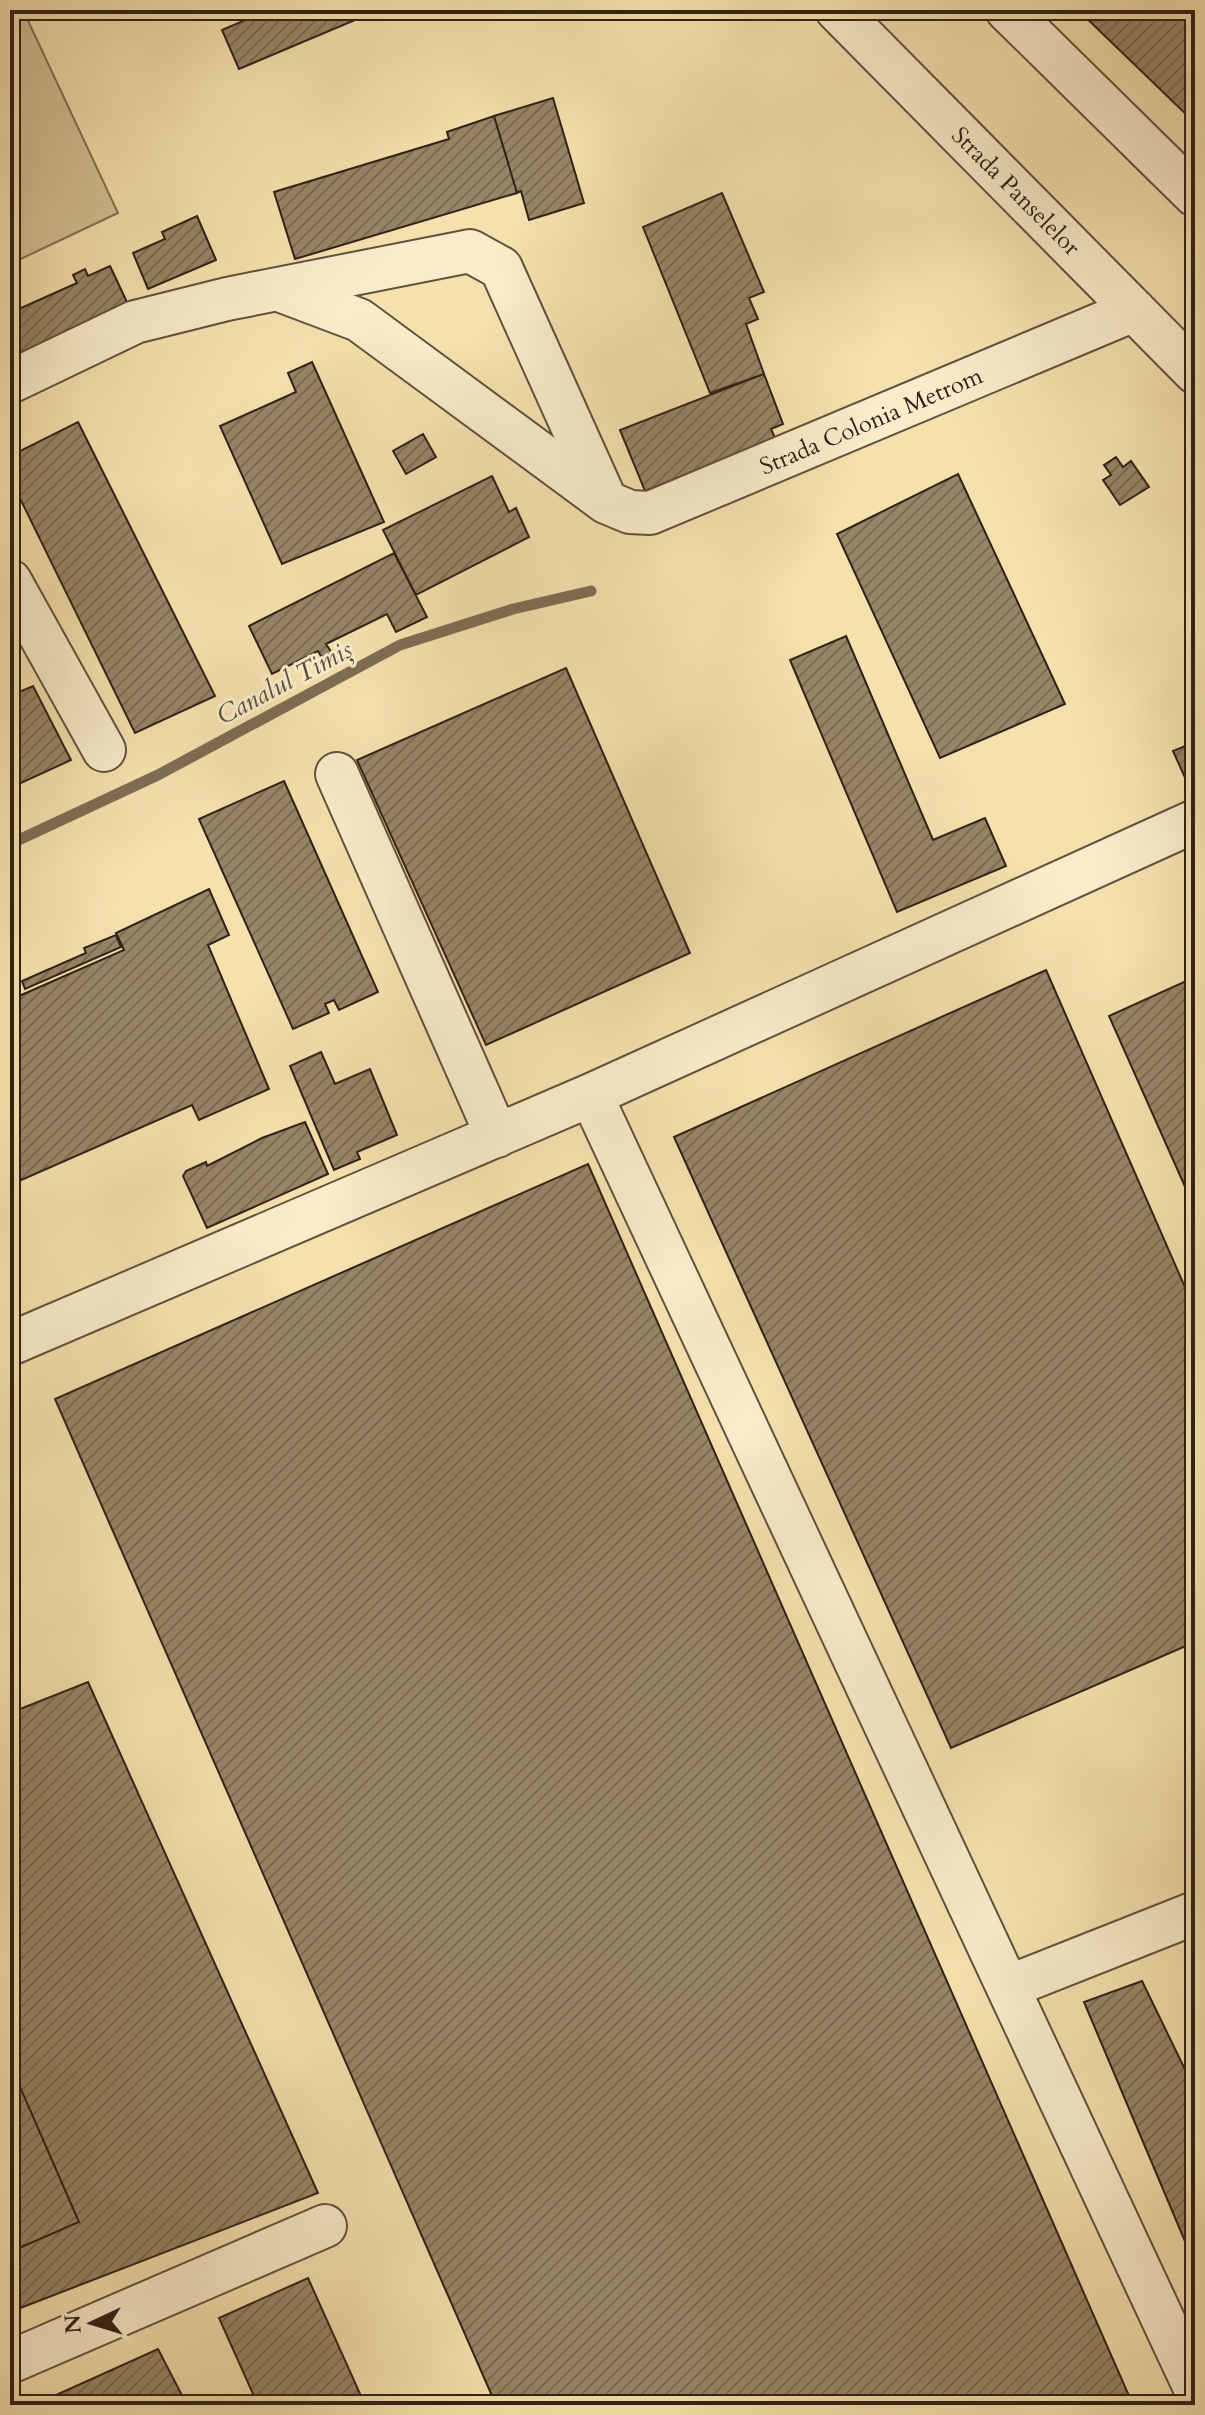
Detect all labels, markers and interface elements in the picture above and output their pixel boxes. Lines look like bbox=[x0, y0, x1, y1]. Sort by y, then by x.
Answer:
street label: Strada Panselelor bbox=[944, 119, 1088, 263]
street label: Strada Colonia Metrom bbox=[755, 359, 988, 483]
water label: Canalul Timiș bbox=[210, 632, 358, 733]
north arrow bbox=[52, 2283, 132, 2363]
text: N bbox=[57, 2314, 89, 2335]

